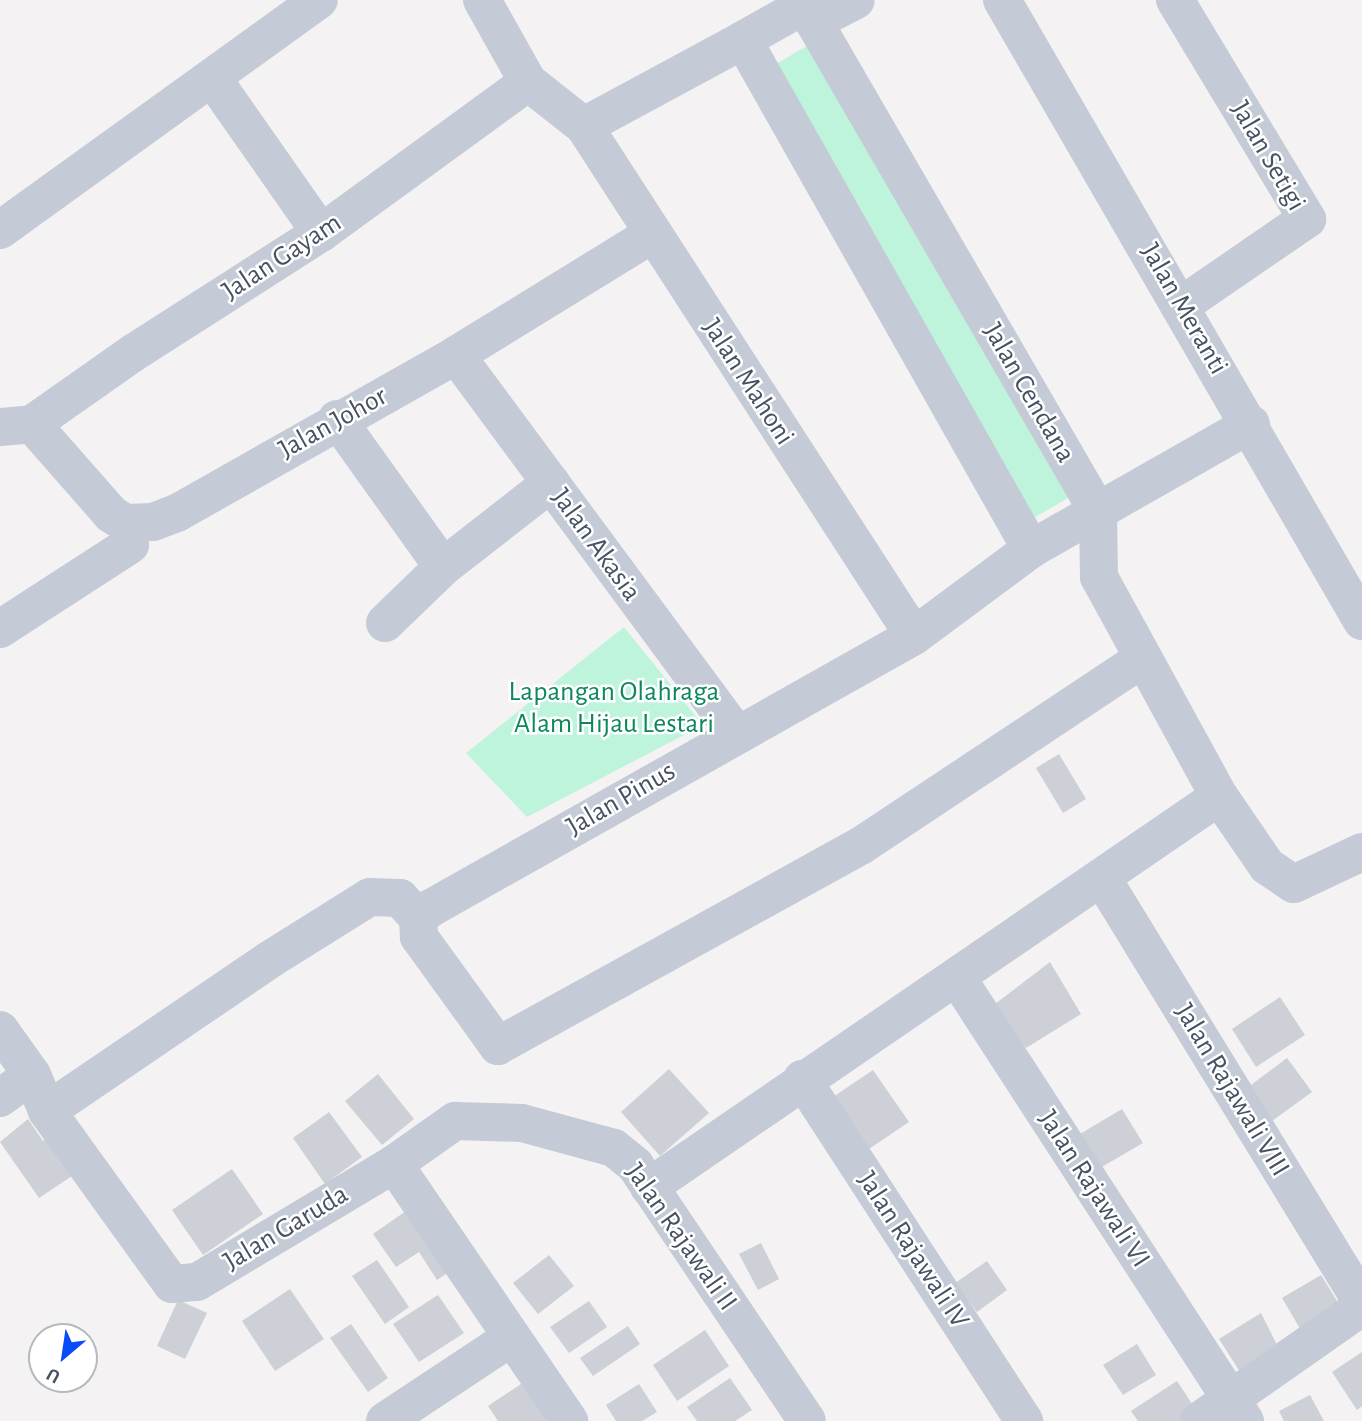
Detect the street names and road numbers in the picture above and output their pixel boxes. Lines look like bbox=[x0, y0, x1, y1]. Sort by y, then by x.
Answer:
street label: Jalan Setigi bbox=[1223, 95, 1313, 217]
street label: Jalan Gayam bbox=[216, 206, 348, 308]
street label: Jalan Meranti bbox=[1133, 238, 1235, 380]
street label: Jalan Mahoni bbox=[695, 313, 801, 451]
street label: Jalan Cendana bbox=[976, 317, 1082, 469]
street label: Jalan Johor bbox=[273, 380, 393, 466]
street label: Jalan Akasia bbox=[544, 482, 648, 608]
street label: Jalan Pinus bbox=[561, 754, 681, 844]
street label: Jalan Rajawali VIII bbox=[1167, 998, 1297, 1182]
street label: Jalan Rajawali VI bbox=[1031, 1104, 1157, 1274]
street label: Jalan Rajawali II bbox=[618, 1157, 744, 1317]
street label: Jalan Rajawali IV bbox=[850, 1165, 976, 1335]
street label: Jalan Garuda bbox=[218, 1178, 354, 1278]

